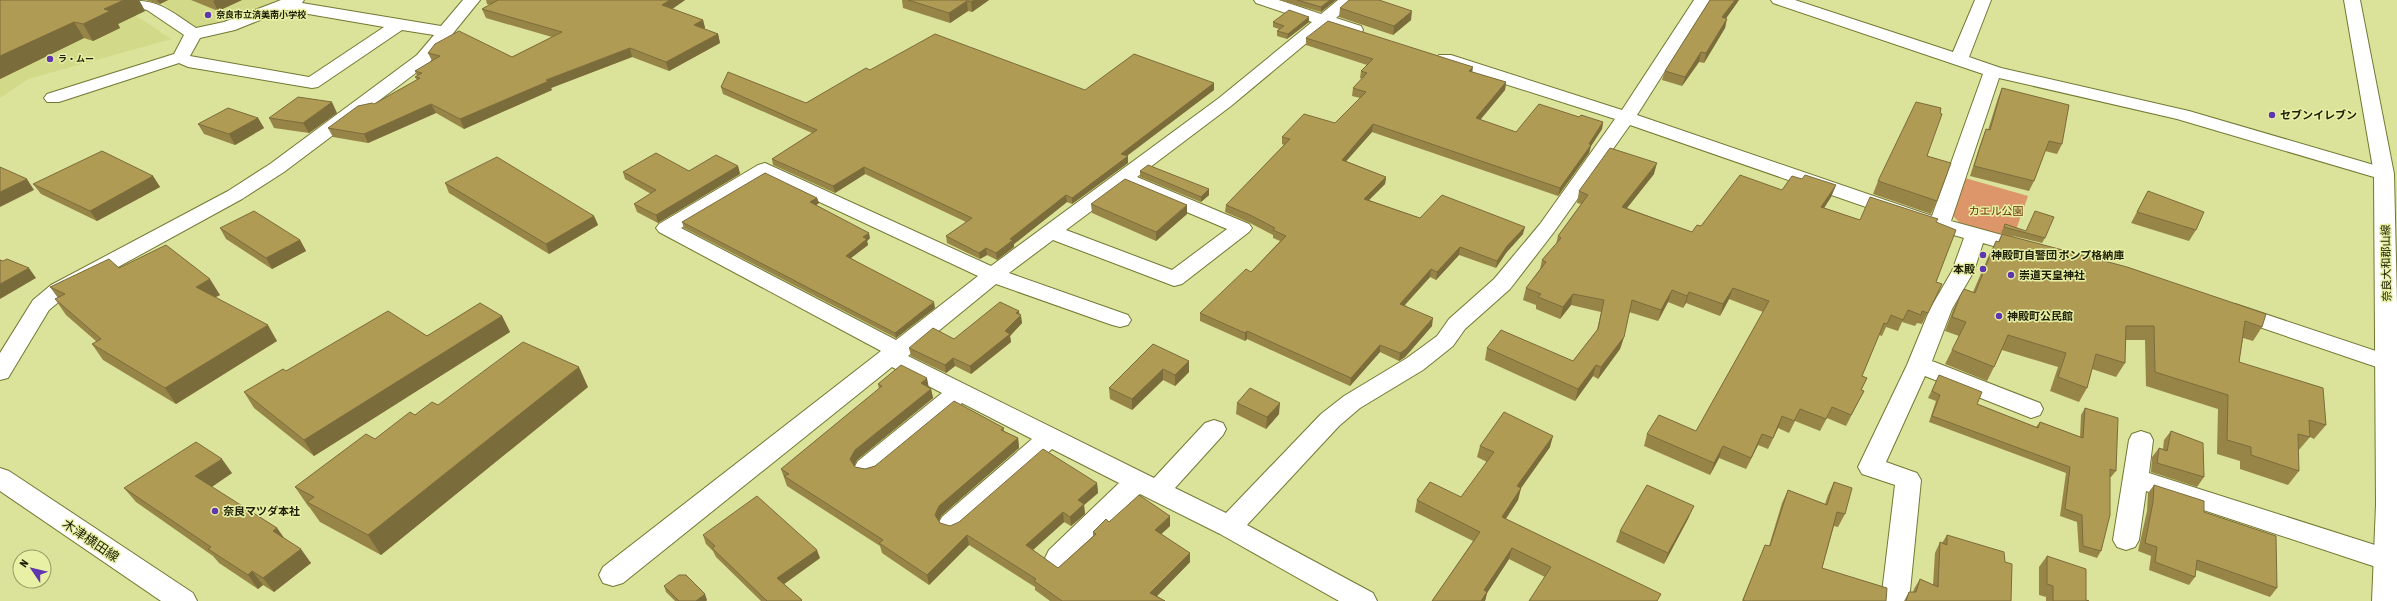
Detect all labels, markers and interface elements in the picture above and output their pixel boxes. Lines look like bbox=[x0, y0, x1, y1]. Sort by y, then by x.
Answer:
marker: 奈良市立済美南小学校 bbox=[203, 10, 213, 20]
place label: 奈良市立済美南小学校 bbox=[216, 10, 307, 20]
marker: ラ・ムー bbox=[45, 54, 55, 64]
place label: ラ・ムー bbox=[58, 54, 94, 64]
place label: セブンイレブン bbox=[2280, 109, 2357, 121]
marker: セブンイレブン bbox=[2267, 110, 2277, 120]
park label: カエル公園 bbox=[1969, 205, 2024, 217]
street label: 奈良大和郡山線 bbox=[2379, 224, 2393, 302]
place label: 神殿町自警団 ポンプ格納庫 bbox=[1991, 249, 2124, 261]
marker: 神殿町自警団 ポンプ格納庫 bbox=[1978, 250, 1988, 260]
place label: 本殿 bbox=[1953, 263, 1975, 275]
marker: 本殿 bbox=[1978, 264, 1988, 274]
place label: 崇道天皇神社 bbox=[2019, 269, 2085, 281]
marker: 崇道天皇神社 bbox=[2006, 270, 2016, 280]
place label: 神殿町公民館 bbox=[2007, 310, 2073, 322]
marker: 神殿町公民館 bbox=[1994, 311, 2004, 321]
place label: 奈良マツダ本社 bbox=[223, 505, 300, 517]
marker: 奈良マツダ本社 bbox=[210, 506, 220, 516]
street label: 木津横田線 bbox=[60, 516, 122, 565]
north arrow bbox=[12, 549, 52, 589]
text: N bbox=[17, 557, 31, 569]

